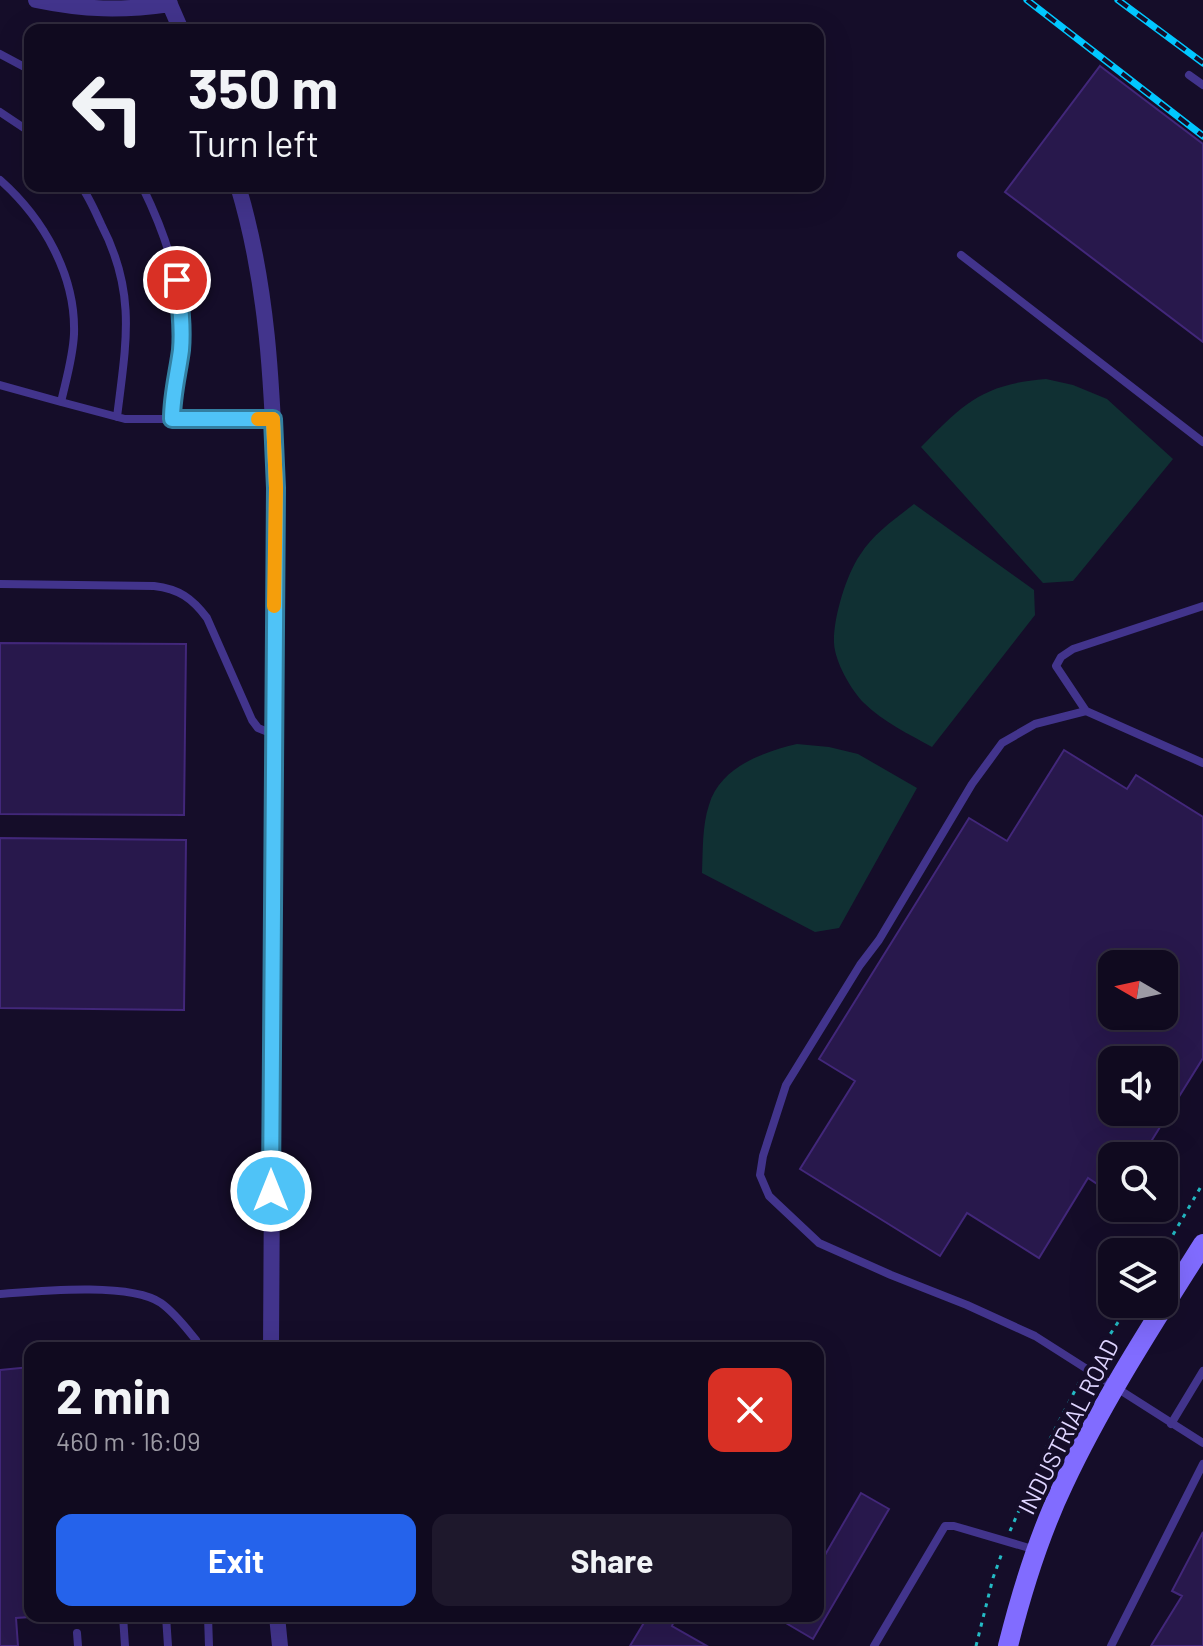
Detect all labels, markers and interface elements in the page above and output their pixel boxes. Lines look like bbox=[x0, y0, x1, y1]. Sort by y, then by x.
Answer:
text: 350 m bbox=[188, 53, 338, 120]
icon: left bbox=[56, 56, 160, 160]
text: Turn left bbox=[188, 121, 319, 164]
pin bbox=[143, 246, 211, 314]
icon: arrive bbox=[155, 258, 199, 302]
north arrow bbox=[1098, 950, 1178, 1030]
map controls bbox=[1098, 950, 1178, 1318]
button: sound bbox=[1098, 1046, 1178, 1126]
button: search bbox=[1098, 1142, 1178, 1222]
position arrow bbox=[229, 1149, 313, 1233]
button: layers bbox=[1098, 1238, 1178, 1318]
street label: INDUSTRIAL ROAD bbox=[1011, 1334, 1124, 1519]
text: 2 min bbox=[56, 1366, 171, 1424]
button: close bbox=[708, 1368, 792, 1452]
text: 460 m · 16:09 bbox=[56, 1425, 201, 1456]
button: Exit bbox=[56, 1514, 416, 1606]
button: Share bbox=[432, 1514, 792, 1606]

